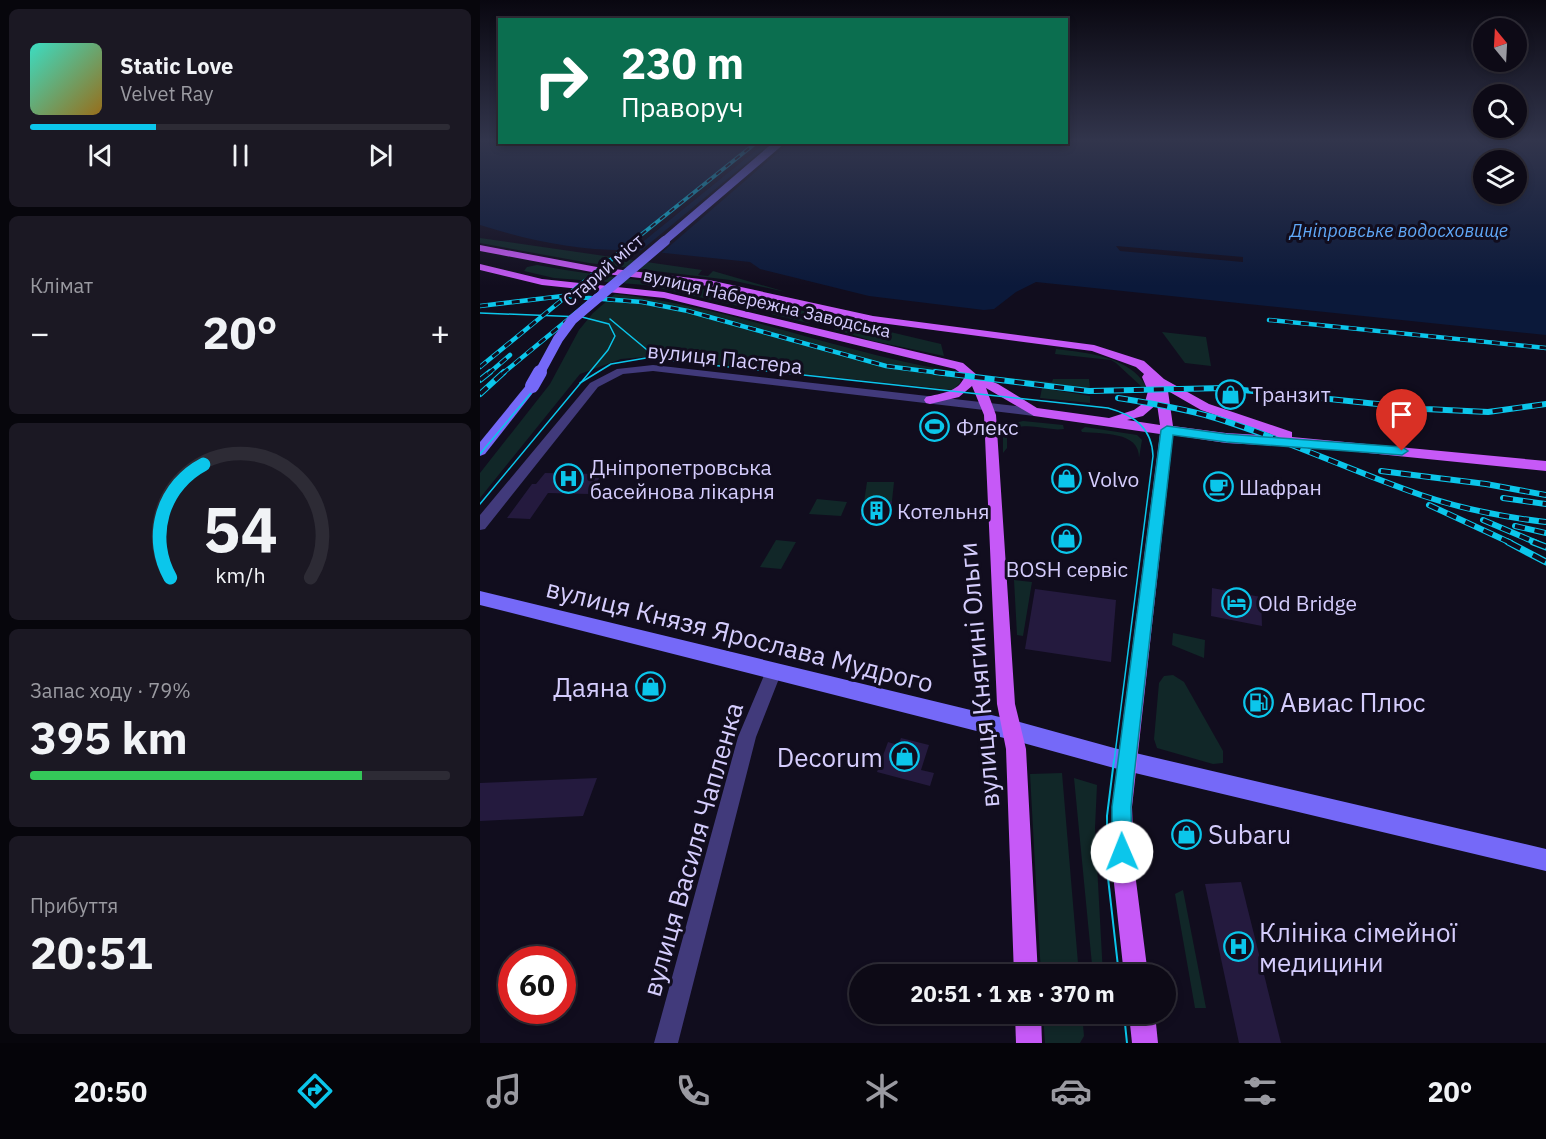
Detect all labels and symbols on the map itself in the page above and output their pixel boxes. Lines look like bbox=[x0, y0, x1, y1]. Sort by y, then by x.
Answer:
north arrow bbox=[1473, 18, 1527, 72]
water label: Дніпровське водосховище bbox=[1288, 219, 1508, 242]
street label: Старий міст bbox=[558, 228, 648, 311]
street label: вулиця Набережна Заводська bbox=[641, 263, 894, 343]
street label: вулиця Пастера bbox=[646, 336, 804, 380]
shop icon: Транзит bbox=[1214, 378, 1246, 410]
place label: Транзит bbox=[1251, 380, 1331, 408]
pin bbox=[1376, 389, 1427, 451]
sports icon: Флекс bbox=[919, 411, 951, 443]
place label: Флекс bbox=[956, 413, 1019, 441]
place label: Дніпропетровська басейнова лікарня bbox=[590, 453, 775, 505]
hospital icon: Дніпропетровська басейнова лікарня bbox=[553, 463, 585, 495]
shop icon: Volvo bbox=[1051, 463, 1083, 495]
place label: Volvo bbox=[1088, 465, 1139, 493]
cafe icon: Шафран bbox=[1202, 471, 1234, 503]
place label: Шафран bbox=[1239, 473, 1322, 501]
building icon: Котельня bbox=[860, 495, 892, 527]
place label: Котельня bbox=[897, 497, 989, 525]
shop icon: BOSH сервіс bbox=[1051, 522, 1083, 554]
street label: вулиця Княгині Ольги bbox=[949, 541, 1007, 809]
place label: BOSH сервіс bbox=[1006, 555, 1128, 583]
street label: вулиця Князя Ярослава Мудрого bbox=[543, 570, 937, 700]
hotel icon: Old Bridge bbox=[1221, 587, 1253, 619]
place label: Old Bridge bbox=[1258, 589, 1357, 617]
place label: Даяна bbox=[553, 670, 629, 704]
shop icon: Даяна bbox=[634, 671, 666, 703]
place label: Авиас Плюс bbox=[1280, 685, 1426, 719]
fuel station icon: Авиас Плюс bbox=[1243, 686, 1275, 718]
street label: вулиця Василя Чапленка bbox=[634, 698, 750, 1000]
place label: Decorum bbox=[777, 740, 883, 774]
shop icon: Decorum bbox=[888, 741, 920, 773]
place label: Subaru bbox=[1208, 817, 1291, 851]
shop icon: Subaru bbox=[1171, 818, 1203, 850]
position arrow bbox=[1090, 820, 1154, 884]
place label: Клініка сімейної медицини bbox=[1259, 915, 1457, 979]
hospital icon: Клініка сімейної медицини bbox=[1222, 931, 1254, 963]
speed limit sign: 60 bbox=[498, 946, 576, 1024]

